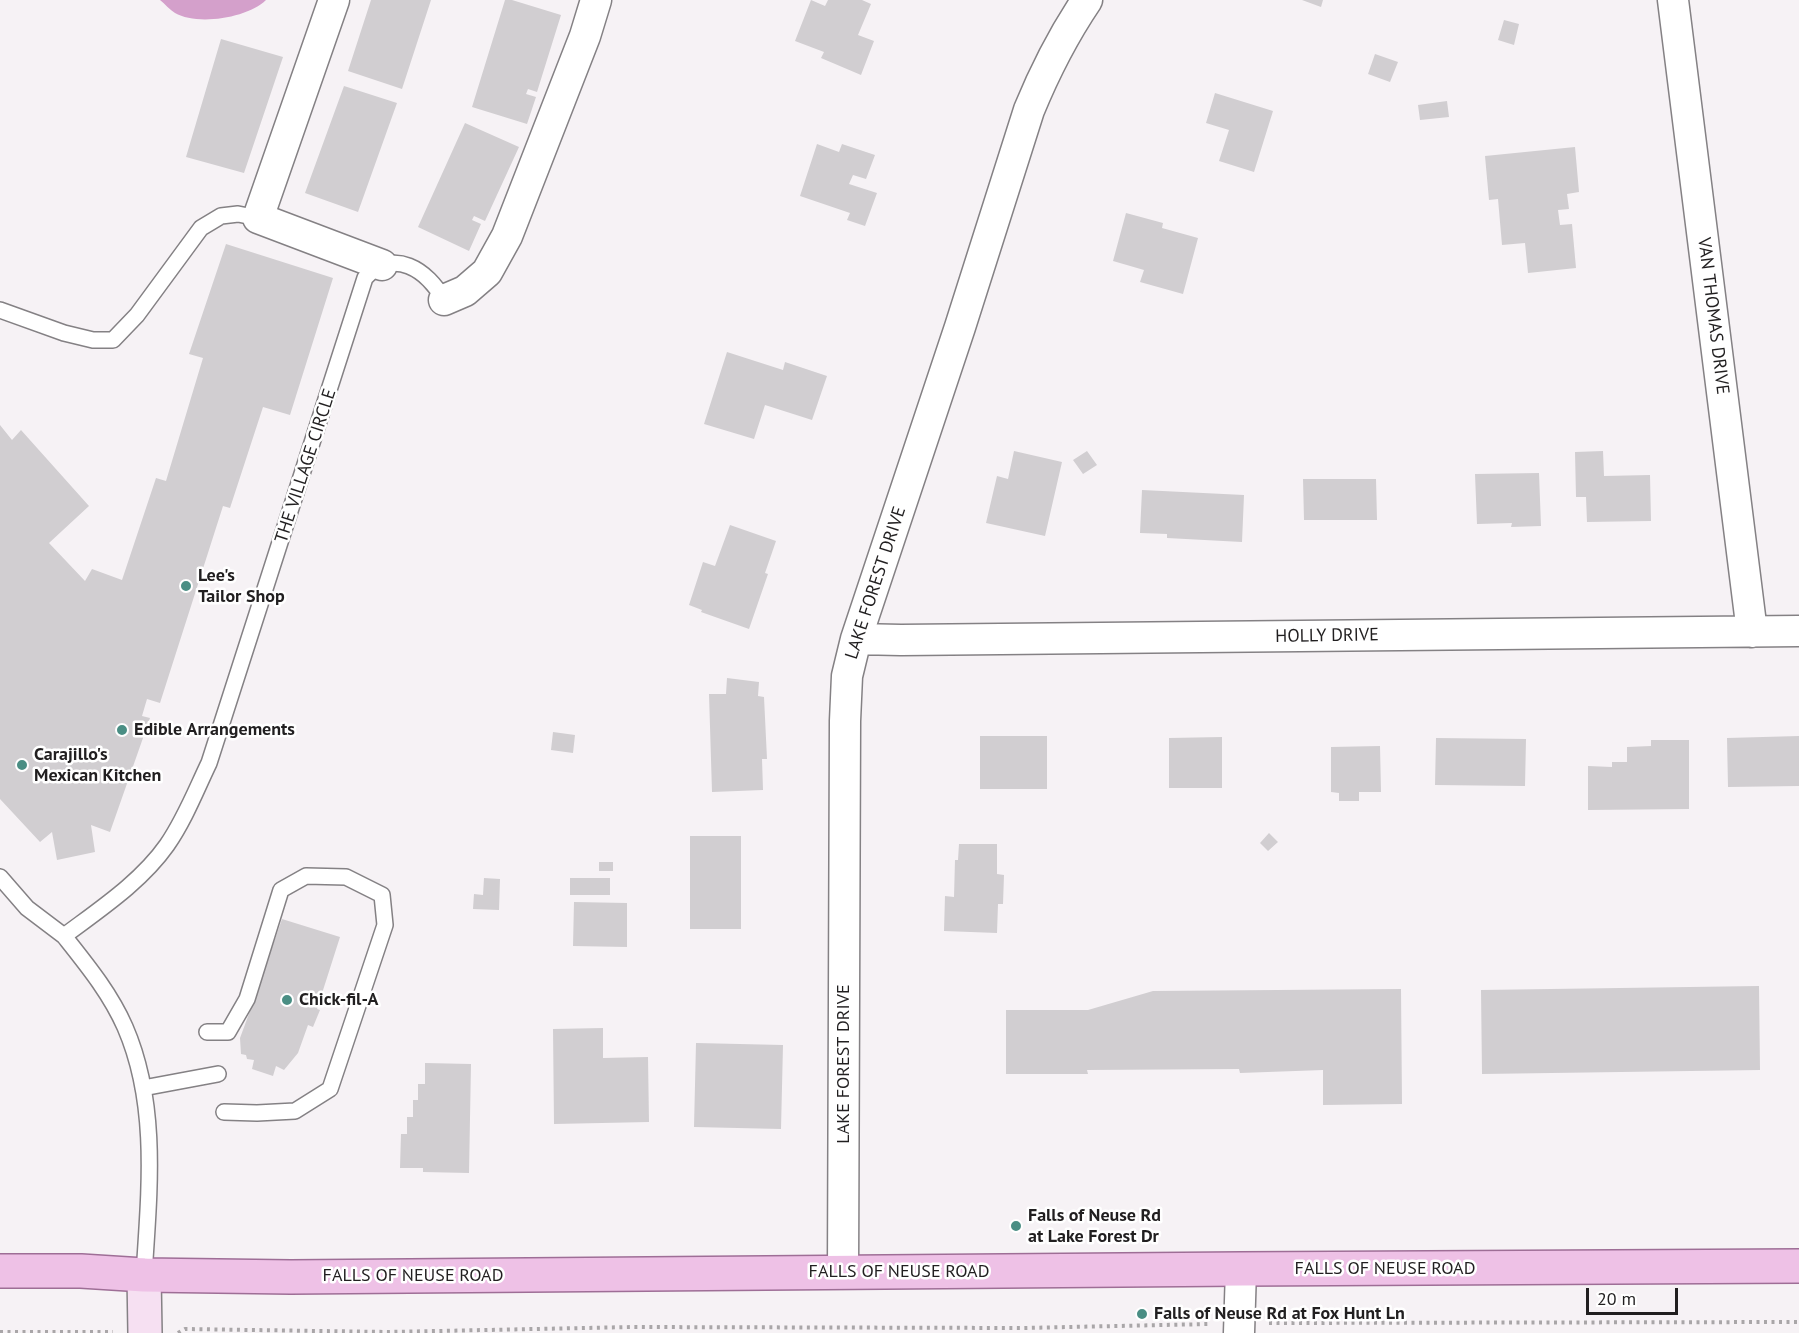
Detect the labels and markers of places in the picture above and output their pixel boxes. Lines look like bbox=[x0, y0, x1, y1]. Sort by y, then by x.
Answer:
place label: Lee's Tailor Shop bbox=[198, 565, 285, 608]
marker: Lee's Tailor Shop bbox=[179, 579, 193, 593]
place label: Edible Arrangements bbox=[134, 719, 295, 741]
marker: Edible Arrangements bbox=[115, 723, 129, 737]
place label: Carajillo's Mexican Kitchen bbox=[34, 744, 161, 786]
marker: Carajillo's Mexican Kitchen bbox=[15, 758, 29, 772]
place label: Chick-fil-A bbox=[299, 989, 378, 1011]
marker: Chick-fil-A bbox=[280, 993, 294, 1007]
place label: Falls of Neuse Rd at Lake Forest Dr bbox=[1028, 1205, 1161, 1248]
marker: Falls of Neuse Rd at Lake Forest Dr bbox=[1009, 1219, 1023, 1233]
place label: Falls of Neuse Rd at Fox Hunt Ln bbox=[1154, 1303, 1405, 1325]
marker: Falls of Neuse Rd at Fox Hunt Ln bbox=[1135, 1307, 1149, 1321]

